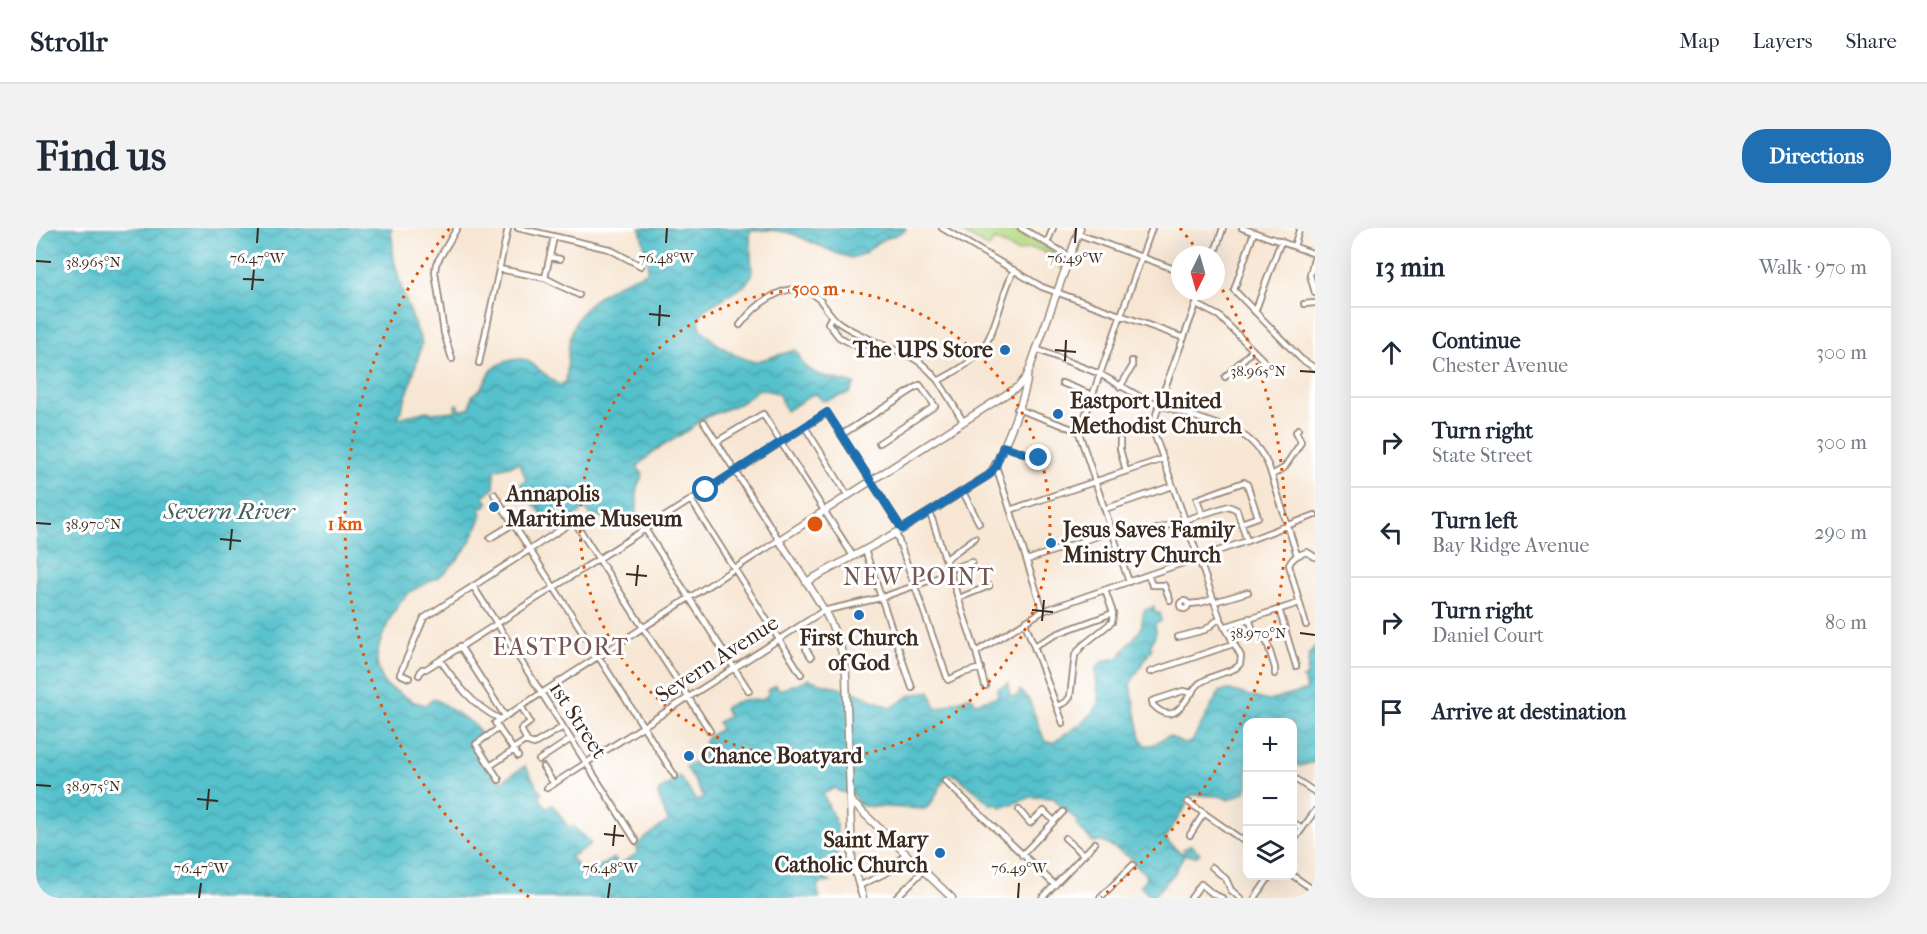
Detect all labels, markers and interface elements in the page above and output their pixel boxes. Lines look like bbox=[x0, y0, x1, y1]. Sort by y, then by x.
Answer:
text: Strollr bbox=[30, 25, 108, 58]
text: Map bbox=[1679, 29, 1720, 53]
text: Layers bbox=[1753, 29, 1812, 53]
text: Share bbox=[1845, 29, 1897, 53]
button: Directions bbox=[1742, 129, 1891, 183]
text: Find us bbox=[36, 132, 166, 181]
north arrow bbox=[1171, 246, 1225, 300]
text: 76.47°W bbox=[230, 249, 286, 267]
text: 76.48°W bbox=[638, 249, 695, 267]
text: 76.49°W bbox=[1047, 249, 1104, 267]
text: 13 min bbox=[1375, 252, 1445, 283]
text: 38.965°N bbox=[65, 253, 121, 271]
text: Walk · 970 m bbox=[1759, 256, 1867, 279]
text: 500 m bbox=[792, 279, 839, 300]
text: Continue bbox=[1432, 328, 1521, 354]
icon: ahead bbox=[1375, 336, 1408, 369]
place label: The UPS Store bbox=[852, 337, 993, 363]
text: 300 m bbox=[1816, 341, 1867, 364]
marker: The UPS Store bbox=[998, 343, 1012, 357]
text: Chester Avenue bbox=[1432, 354, 1568, 377]
text: 38.965°N bbox=[1230, 362, 1286, 380]
place label: Eastport United Methodist Church bbox=[1069, 388, 1242, 439]
marker: Eastport United Methodist Church bbox=[1051, 407, 1065, 421]
text: Turn right bbox=[1432, 418, 1533, 444]
icon: right bbox=[1375, 426, 1408, 459]
text: 300 m bbox=[1816, 431, 1867, 454]
route end bbox=[1025, 444, 1051, 470]
text: State Street bbox=[1432, 444, 1533, 467]
route start bbox=[692, 476, 718, 502]
place label: Annapolis Maritime Museum bbox=[504, 481, 683, 532]
water label: Severn River bbox=[162, 497, 297, 525]
marker: Annapolis Maritime Museum bbox=[487, 500, 501, 514]
text: Turn left bbox=[1432, 508, 1518, 534]
text: 1 km bbox=[328, 514, 363, 535]
centre of rings bbox=[805, 514, 825, 534]
text: 38.970°N bbox=[65, 515, 122, 533]
icon: left bbox=[1375, 516, 1408, 549]
place label: Jesus Saves Family Ministry Church bbox=[1061, 517, 1236, 568]
text: 290 m bbox=[1814, 521, 1867, 544]
text: Bay Ridge Avenue bbox=[1432, 534, 1589, 557]
marker: Jesus Saves Family Ministry Church bbox=[1044, 536, 1058, 550]
district label: NEW POINT bbox=[843, 563, 995, 591]
text: Turn right bbox=[1432, 598, 1533, 624]
icon: right bbox=[1375, 606, 1408, 639]
marker: First Church of God bbox=[852, 608, 866, 622]
street label: Severn Avenue bbox=[651, 610, 783, 708]
text: 80 m bbox=[1825, 611, 1867, 634]
text: 38.970°N bbox=[1230, 624, 1287, 642]
text: Daniel Court bbox=[1432, 624, 1544, 647]
place label: First Church of God bbox=[799, 625, 919, 676]
district label: EASTPORT bbox=[493, 633, 629, 661]
street label: 1st Street bbox=[544, 677, 613, 764]
icon: arrive bbox=[1375, 696, 1408, 729]
text: Arrive at destination bbox=[1432, 699, 1626, 725]
map controls bbox=[1243, 718, 1297, 880]
button: + bbox=[1243, 718, 1297, 772]
place label: Chance Boatyard bbox=[701, 743, 863, 769]
marker: Chance Boatyard bbox=[682, 749, 696, 763]
button: − bbox=[1243, 772, 1297, 826]
text: 38.975°N bbox=[66, 777, 121, 795]
button: layers bbox=[1243, 826, 1297, 880]
place label: Saint Mary Catholic Church bbox=[775, 827, 929, 878]
marker: Saint Mary Catholic Church bbox=[933, 846, 947, 860]
text: 76.47°W bbox=[174, 859, 230, 877]
text: 76.48°W bbox=[582, 859, 639, 877]
text: 76.49°W bbox=[991, 859, 1048, 877]

